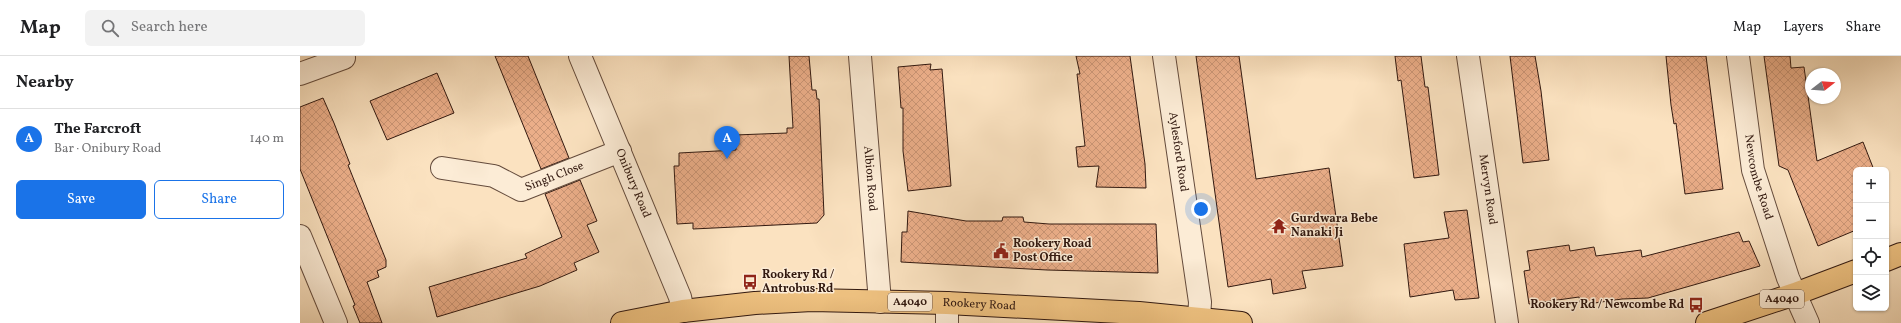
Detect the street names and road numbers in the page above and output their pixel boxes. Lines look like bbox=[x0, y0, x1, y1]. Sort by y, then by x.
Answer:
street label: Aylesford Road bbox=[1164, 111, 1192, 193]
street label: Newcombe Road bbox=[1740, 133, 1777, 222]
street label: Albion Road bbox=[859, 145, 881, 212]
street label: Onibury Road bbox=[611, 146, 654, 221]
street label: Mervyn Road bbox=[1474, 153, 1501, 226]
street label: Singh Close bbox=[523, 158, 586, 196]
road number: A4040 bbox=[1760, 290, 1804, 308]
road number: A4040 bbox=[888, 293, 932, 311]
street label: Rookery Road bbox=[942, 295, 1017, 315]

